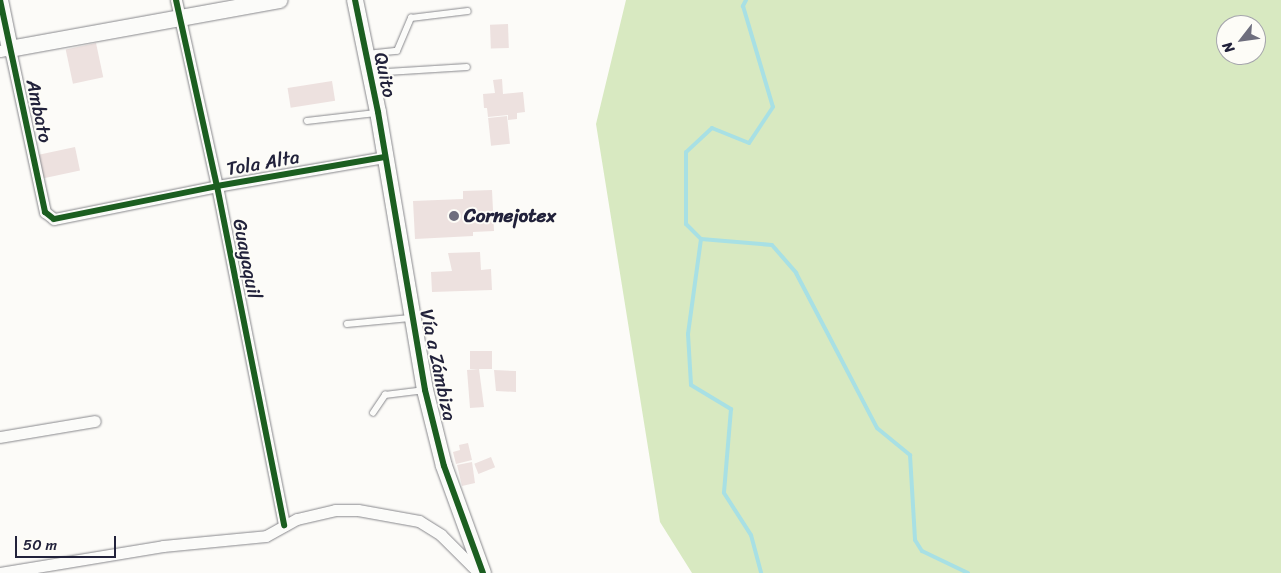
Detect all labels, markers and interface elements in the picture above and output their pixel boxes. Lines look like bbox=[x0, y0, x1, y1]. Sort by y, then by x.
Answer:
north arrow bbox=[1216, 15, 1266, 65]
text: N bbox=[1215, 37, 1242, 58]
street label: Quito bbox=[369, 50, 401, 100]
street label: Ambato bbox=[21, 77, 57, 145]
street label: Tola Alta bbox=[225, 145, 301, 181]
place label: Cornejotex bbox=[464, 205, 556, 227]
marker: Cornejotex bbox=[448, 210, 460, 222]
street label: Guayaquil bbox=[228, 217, 266, 301]
street label: Vía a Zámbiza bbox=[415, 307, 461, 423]
scale bar bbox=[18, 526, 119, 558]
text: 50 m bbox=[23, 532, 57, 558]

